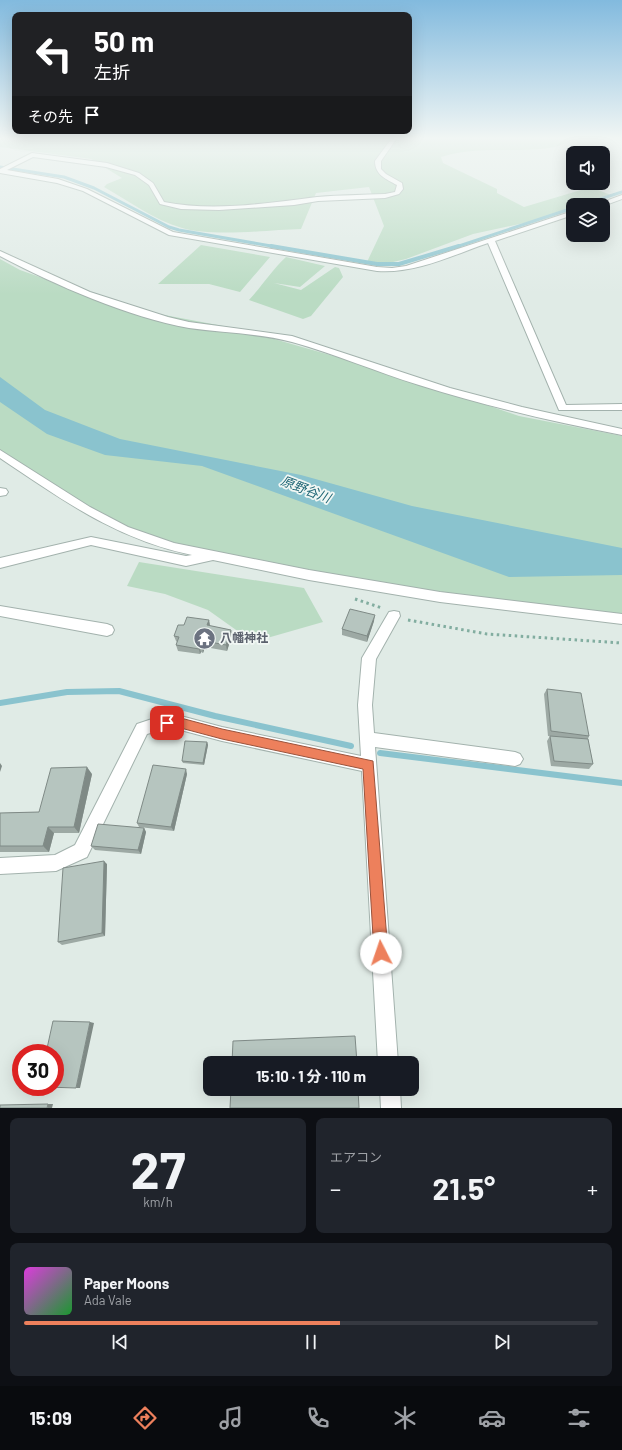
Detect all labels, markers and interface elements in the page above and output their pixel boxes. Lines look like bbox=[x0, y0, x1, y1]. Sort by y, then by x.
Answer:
text: 50 m bbox=[94, 24, 154, 58]
icon: left bbox=[28, 28, 80, 80]
text: 左折 bbox=[94, 61, 130, 83]
icon: arrive bbox=[81, 104, 103, 126]
text: その先 bbox=[28, 107, 73, 125]
map controls bbox=[566, 146, 610, 242]
button: sound bbox=[566, 146, 610, 190]
button: layers bbox=[566, 198, 610, 242]
water label: 原野谷川 bbox=[279, 472, 335, 507]
temple icon: 八幡神社 bbox=[191, 625, 217, 651]
place label: 八幡神社 bbox=[220, 630, 268, 644]
pin bbox=[150, 706, 184, 740]
icon: arrive bbox=[156, 712, 178, 734]
position arrow bbox=[360, 932, 402, 974]
speed limit sign: 30 bbox=[12, 1044, 64, 1096]
text: 15:10 · 1 分 · 110 m bbox=[256, 1067, 366, 1085]
text: 27 bbox=[131, 1137, 185, 1199]
text: エアコン bbox=[330, 1149, 382, 1165]
text: 21.5° bbox=[433, 1170, 495, 1206]
text: − bbox=[330, 1175, 341, 1201]
text: + bbox=[587, 1175, 598, 1201]
text: km/h bbox=[143, 1194, 173, 1210]
text: Paper Moons bbox=[84, 1274, 169, 1292]
text: Ada Vale bbox=[84, 1292, 132, 1308]
icon: previous bbox=[109, 1331, 131, 1353]
icon: pause bbox=[300, 1331, 322, 1353]
icon: next bbox=[491, 1331, 513, 1353]
icon: directions bbox=[131, 1404, 159, 1432]
icon: music bbox=[217, 1404, 245, 1432]
icon: phone bbox=[304, 1404, 332, 1432]
icon: climate bbox=[391, 1404, 419, 1432]
icon: car bbox=[478, 1404, 506, 1432]
icon: filters bbox=[565, 1404, 593, 1432]
text: 15:09 bbox=[29, 1407, 72, 1429]

